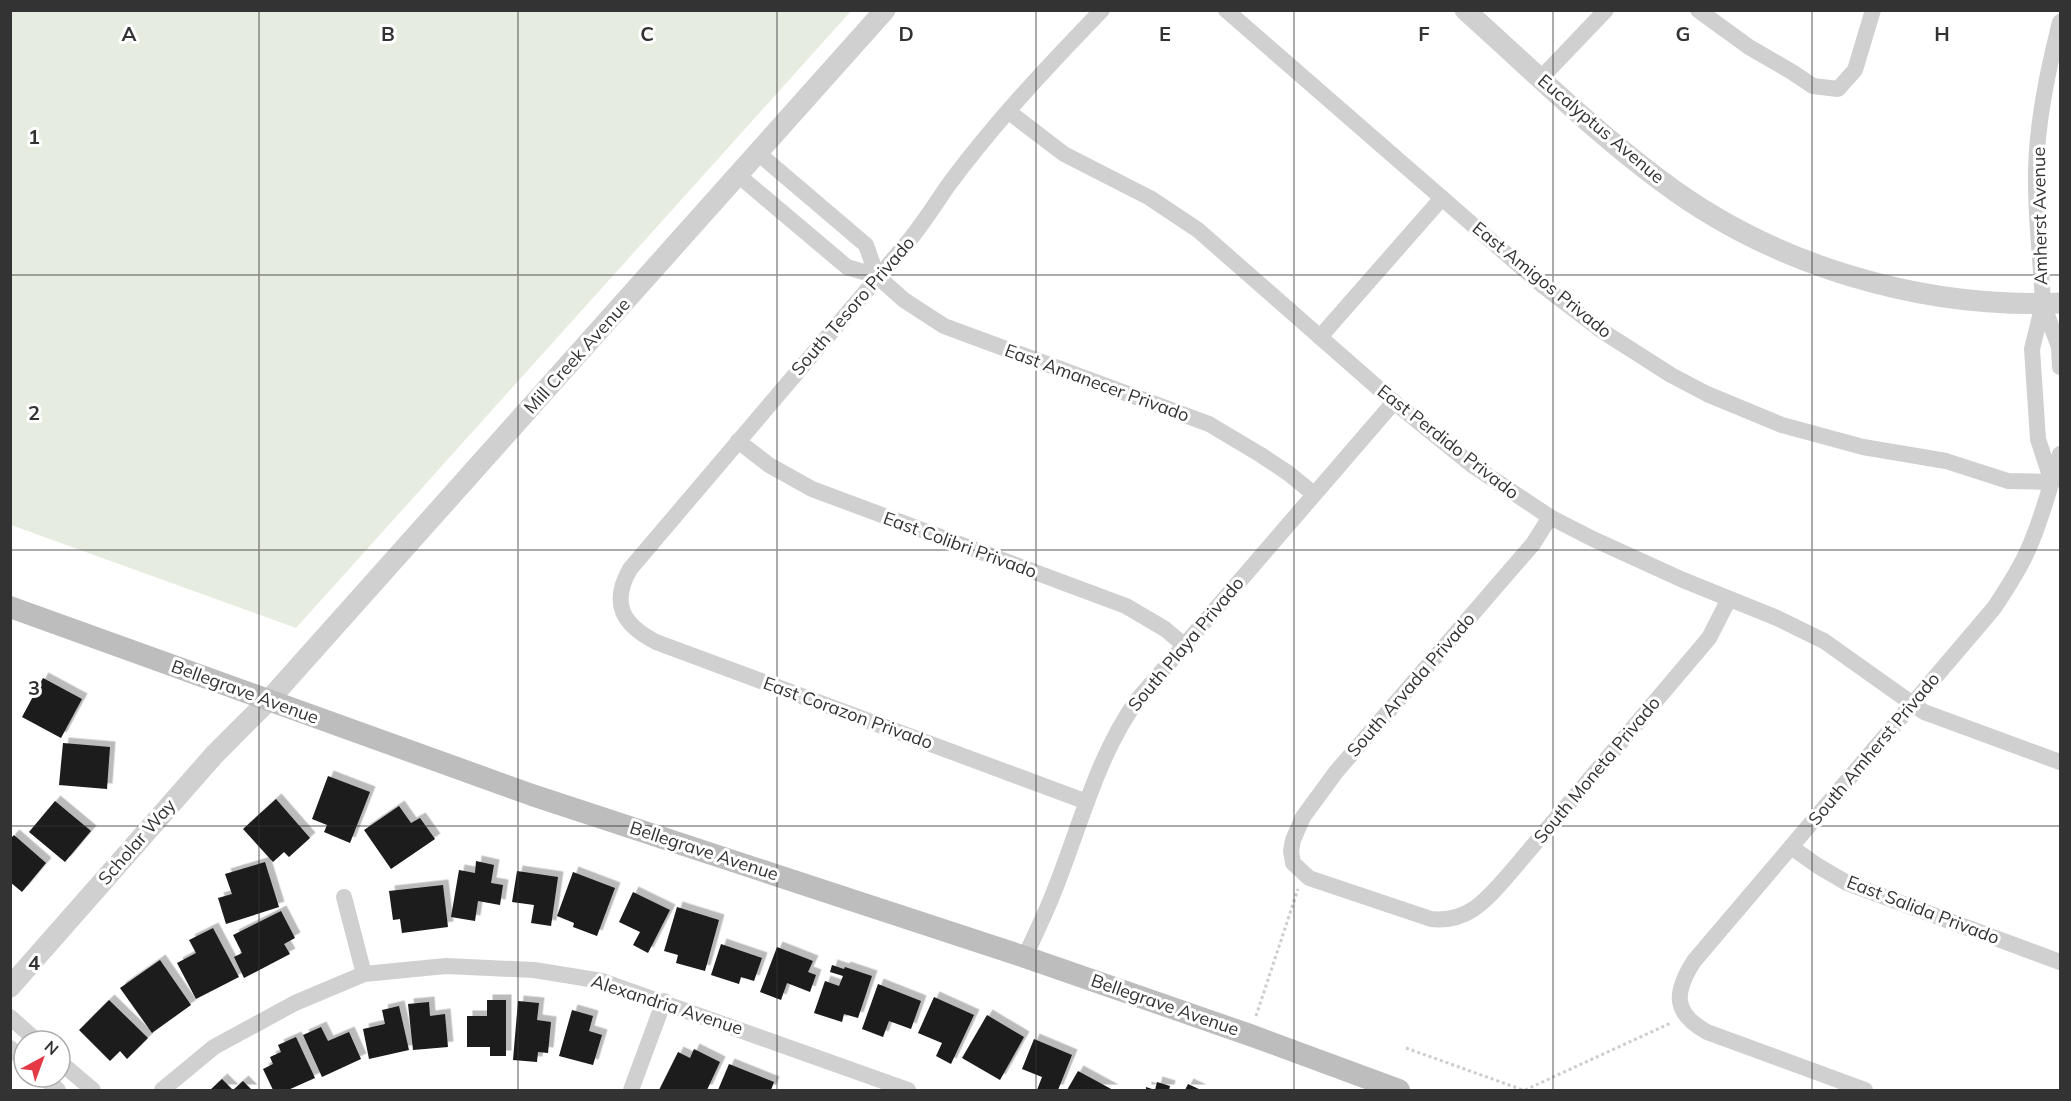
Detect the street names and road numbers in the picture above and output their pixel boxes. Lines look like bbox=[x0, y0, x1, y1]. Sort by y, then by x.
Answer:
street label: Eucalyptus Avenue bbox=[1533, 69, 1669, 188]
street label: Amherst Avenue bbox=[2027, 147, 2052, 285]
street label: East Amigos Privado bbox=[1468, 216, 1617, 343]
street label: South Tesoro Privado bbox=[786, 231, 919, 380]
street label: Mill Creek Avenue bbox=[519, 293, 635, 418]
street label: East Amanecer Privado bbox=[1002, 338, 1193, 427]
street label: East Perdido Privado bbox=[1373, 379, 1524, 504]
street label: East Colibri Privado bbox=[880, 506, 1040, 583]
street label: South Playa Privado bbox=[1123, 572, 1249, 716]
street label: South Arvada Privado bbox=[1342, 608, 1480, 762]
street label: Bellegrave Avenue bbox=[168, 654, 322, 729]
street label: South Amherst Privado bbox=[1803, 667, 1944, 830]
street label: East Corazon Privado bbox=[760, 671, 936, 754]
street label: South Moneta Privado bbox=[1528, 691, 1665, 848]
street label: Scholar Way bbox=[93, 794, 181, 889]
street label: Bellegrave Avenue bbox=[627, 816, 781, 885]
street label: East Salida Privado bbox=[1844, 870, 2003, 949]
street label: Bellegrave Avenue bbox=[1088, 968, 1242, 1041]
street label: Alexandria Avenue bbox=[588, 969, 746, 1040]

